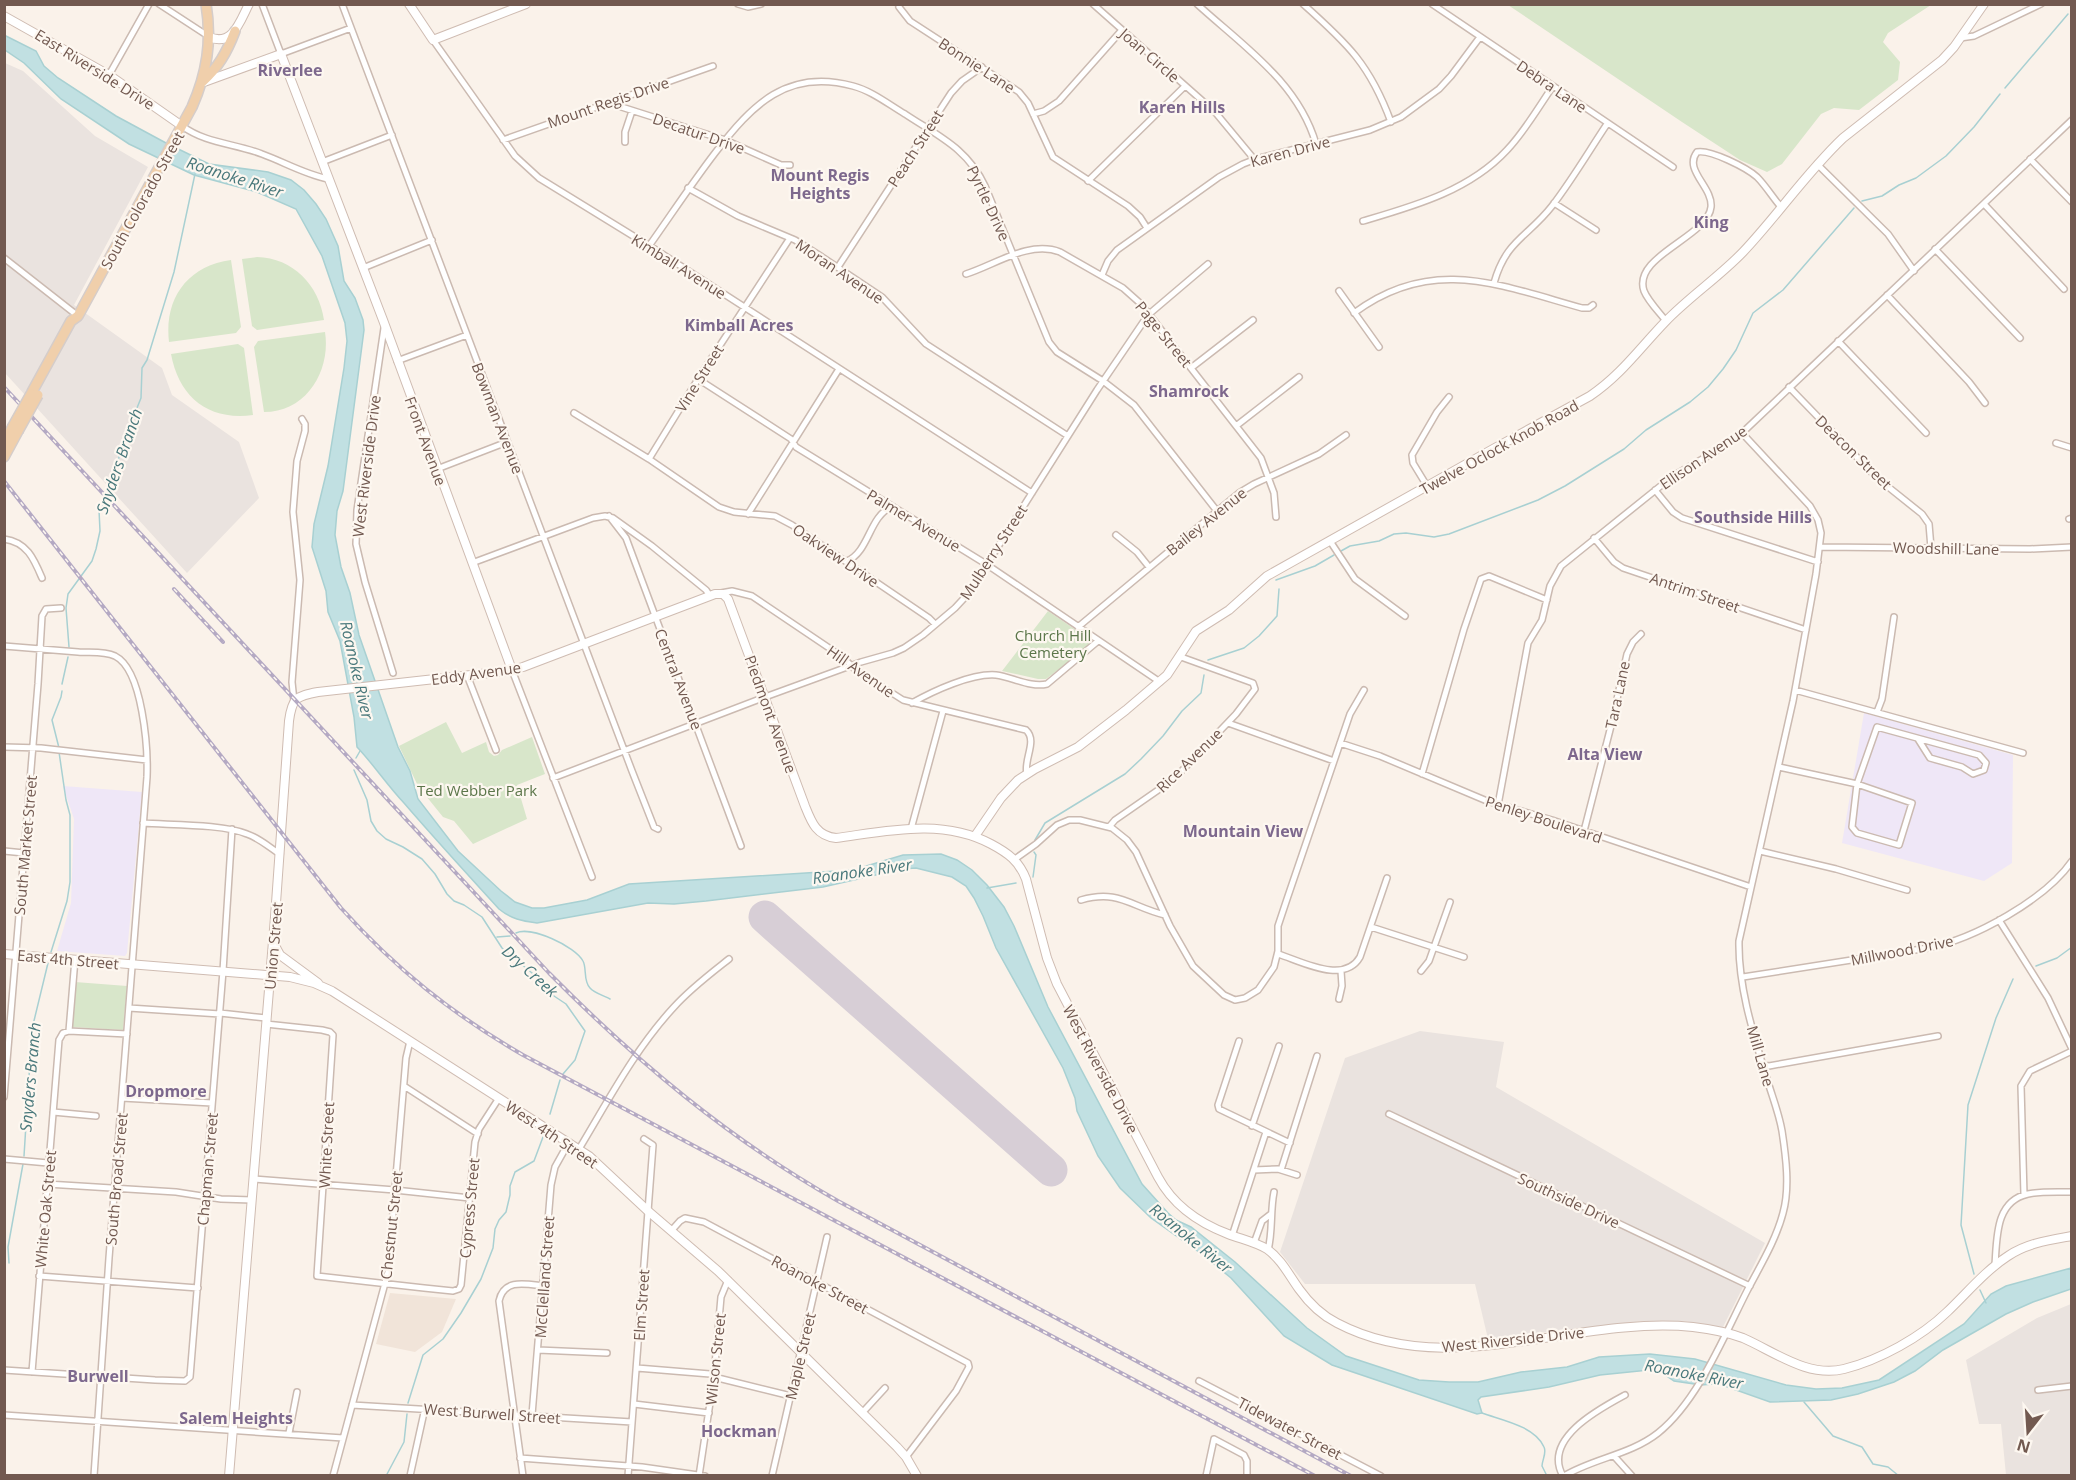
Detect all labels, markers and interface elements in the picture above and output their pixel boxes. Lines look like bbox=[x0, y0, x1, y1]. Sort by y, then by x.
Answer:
street label: Joan Circle bbox=[1114, 22, 1184, 87]
street label: East Riverside Drive bbox=[31, 24, 159, 114]
street label: Bonnie Lane bbox=[935, 33, 1019, 97]
street label: Debra Lane bbox=[1513, 55, 1591, 117]
district label: Riverlee bbox=[257, 59, 323, 81]
street label: Mount Regis Drive bbox=[544, 72, 672, 132]
district label: Karen Hills bbox=[1139, 96, 1225, 118]
street label: Peach Street bbox=[883, 106, 947, 190]
street label: Decatur Drive bbox=[650, 108, 748, 158]
street label: South Colorado Street bbox=[96, 128, 188, 272]
street label: Karen Drive bbox=[1248, 131, 1332, 171]
water label: Roanoke River bbox=[184, 151, 287, 203]
street label: Pyrtle Drive bbox=[963, 162, 1015, 244]
district label: Mount Regis Heights bbox=[770, 164, 870, 204]
district label: King bbox=[1693, 211, 1729, 233]
street label: Kimball Avenue bbox=[628, 229, 730, 303]
street label: Moran Avenue bbox=[792, 234, 888, 308]
street label: Page Street bbox=[1131, 297, 1197, 371]
district label: Kimball Acres bbox=[685, 314, 793, 336]
street label: Vine Street bbox=[670, 340, 728, 416]
street label: Bowman Avenue bbox=[468, 359, 528, 477]
district label: Shamrock bbox=[1149, 380, 1229, 402]
street label: West Riverside Drive bbox=[347, 394, 385, 538]
street label: Front Avenue bbox=[401, 394, 451, 488]
street label: Twelve Oclock Knob Road bbox=[1416, 395, 1582, 499]
water label: Snyders Branch bbox=[91, 405, 147, 517]
street label: Deacon Street bbox=[1812, 410, 1896, 494]
street label: Ellison Avenue bbox=[1655, 420, 1751, 494]
street label: Bailey Avenue bbox=[1162, 483, 1250, 559]
street label: Palmer Avenue bbox=[864, 484, 964, 556]
street label: Mulberry Street bbox=[955, 501, 1031, 603]
district label: Southside Hills bbox=[1694, 506, 1812, 528]
street label: Oakview Drive bbox=[789, 519, 883, 591]
street label: Woodshill Lane bbox=[1893, 537, 1999, 559]
street label: Antrim Street bbox=[1647, 567, 1743, 617]
water label: Roanoke River bbox=[335, 619, 379, 722]
park label: Church Hill Cemetery bbox=[1015, 625, 1091, 662]
street label: Central Avenue bbox=[651, 626, 707, 732]
street label: Hill Avenue bbox=[823, 640, 899, 702]
street label: Piedmont Avenue bbox=[740, 652, 802, 776]
street label: Eddy Avenue bbox=[430, 657, 522, 689]
street label: Tara Lane bbox=[1600, 659, 1634, 731]
street label: Rice Avenue bbox=[1152, 723, 1226, 797]
district label: Alta View bbox=[1567, 743, 1643, 765]
street label: South Market Street bbox=[9, 774, 41, 916]
park label: Ted Webber Park bbox=[417, 780, 537, 800]
street label: Penley Boulevard bbox=[1483, 791, 1605, 847]
district label: Mountain View bbox=[1183, 820, 1304, 842]
water label: Roanoke River bbox=[811, 853, 914, 889]
street label: Union Street bbox=[259, 901, 287, 991]
street label: Millwood Drive bbox=[1849, 930, 1955, 970]
water label: Dry Creek bbox=[497, 940, 564, 1003]
street label: East 4th Street bbox=[16, 945, 120, 973]
street label: West Riverside Drive bbox=[1059, 1001, 1143, 1137]
water label: Snyders Branch bbox=[14, 1021, 46, 1133]
street label: Mill Lane bbox=[1743, 1023, 1779, 1089]
district label: Dropmore bbox=[125, 1080, 207, 1102]
street label: West 4th Street bbox=[502, 1096, 602, 1172]
street label: White Street bbox=[314, 1101, 338, 1189]
street label: South Broad Street bbox=[100, 1112, 132, 1246]
street label: Chapman Street bbox=[192, 1112, 222, 1226]
street label: White Oak Street bbox=[30, 1149, 60, 1269]
street label: Cypress Street bbox=[455, 1157, 483, 1259]
street label: Southside Drive bbox=[1515, 1168, 1623, 1232]
street label: Chestnut Street bbox=[375, 1170, 407, 1280]
water label: Roanoke River bbox=[1145, 1198, 1237, 1279]
street label: McClelland Street bbox=[530, 1215, 558, 1339]
street label: Roanoke Street bbox=[768, 1250, 872, 1318]
street label: Elm Street bbox=[629, 1268, 653, 1342]
street label: Maple Street bbox=[780, 1310, 820, 1402]
street label: Wilson Street bbox=[700, 1312, 730, 1406]
street label: West Riverside Drive bbox=[1441, 1322, 1585, 1356]
water label: Roanoke River bbox=[1643, 1354, 1746, 1394]
district label: Burwell bbox=[67, 1365, 129, 1387]
street label: Tidewater Street bbox=[1234, 1392, 1346, 1464]
street label: West Burwell Street bbox=[423, 1398, 561, 1428]
north arrow bbox=[1998, 1402, 2058, 1462]
district label: Salem Heights bbox=[179, 1407, 293, 1429]
district label: Hockman bbox=[701, 1420, 777, 1442]
text: N bbox=[2014, 1434, 2033, 1459]

